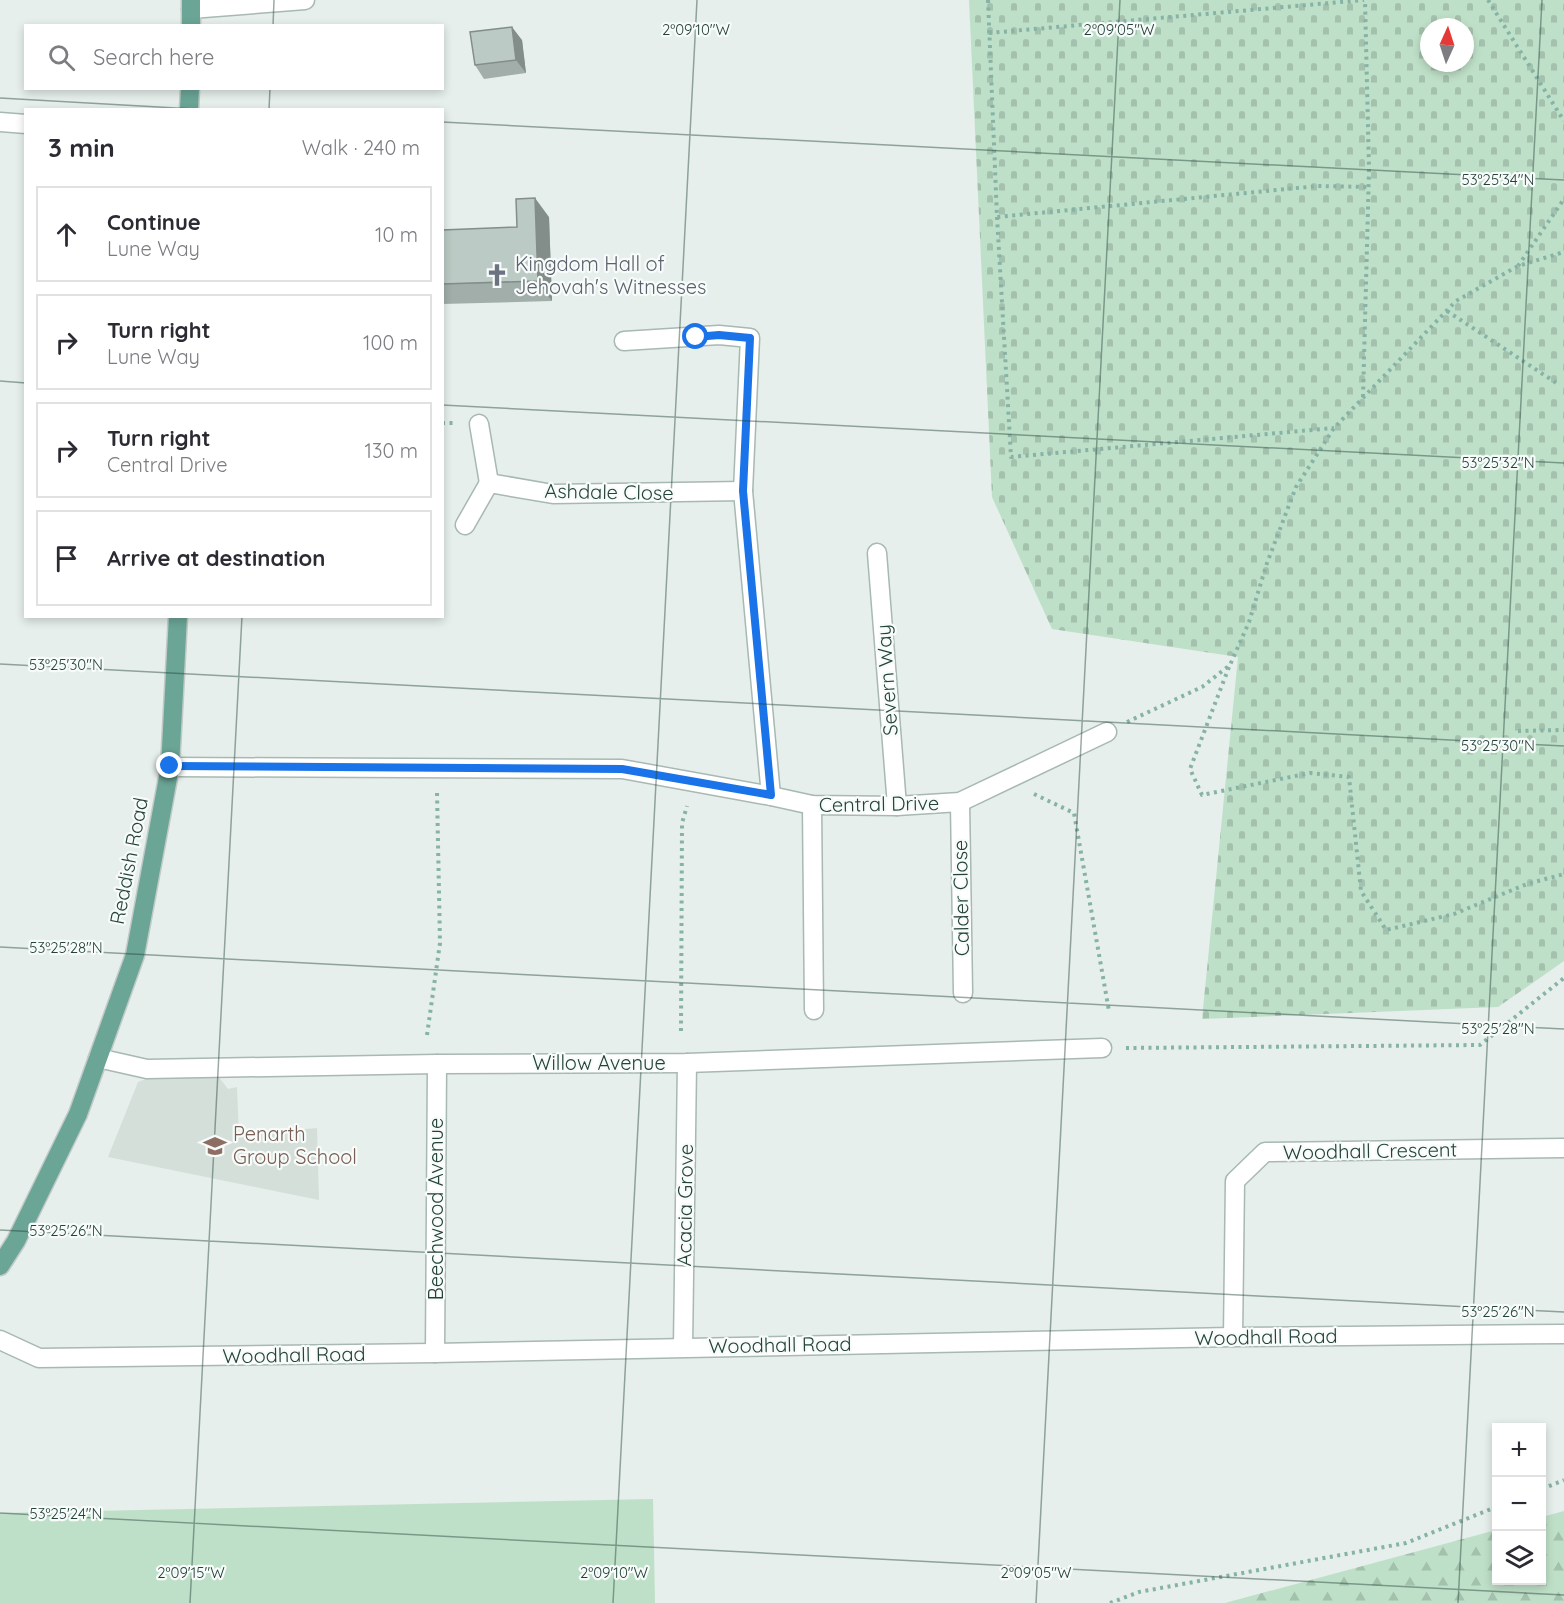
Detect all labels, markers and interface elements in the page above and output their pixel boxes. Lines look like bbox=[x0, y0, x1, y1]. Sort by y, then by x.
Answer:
north arrow bbox=[1420, 18, 1474, 72]
text: 2°09'10"W bbox=[662, 20, 731, 39]
text: 2°09'05"W bbox=[1084, 20, 1155, 39]
search box bbox=[24, 24, 444, 90]
icon: search bbox=[45, 41, 78, 74]
text: Search here bbox=[93, 43, 214, 71]
text: 3 min bbox=[48, 131, 115, 164]
text: Walk · 240 m bbox=[302, 135, 420, 160]
text: 53°25'34"N bbox=[1462, 170, 1534, 189]
text: Continue bbox=[107, 208, 201, 236]
icon: ahead bbox=[50, 218, 83, 251]
text: 10 m bbox=[375, 222, 418, 247]
text: Lune Way bbox=[107, 236, 200, 261]
place label: Kingdom Hall of Jehovah's Witnesses bbox=[515, 251, 706, 299]
church icon: Kingdom Hall of Jehovah's Witnesses bbox=[484, 262, 510, 288]
text: Turn right bbox=[107, 316, 211, 344]
route start bbox=[682, 323, 708, 349]
icon: right bbox=[50, 326, 83, 359]
text: 100 m bbox=[363, 330, 418, 355]
text: Lune Way bbox=[107, 344, 200, 369]
text: Turn right bbox=[107, 424, 211, 452]
icon: right bbox=[50, 434, 83, 467]
text: 130 m bbox=[365, 438, 418, 463]
text: Central Drive bbox=[107, 452, 227, 477]
text: 53°25'32"N bbox=[1461, 453, 1535, 472]
street label: Ashdale Close bbox=[544, 478, 674, 505]
icon: arrive bbox=[50, 542, 83, 575]
text: Arrive at destination bbox=[107, 544, 325, 572]
street label: Severn Way bbox=[870, 624, 903, 737]
text: 53°25'30"N bbox=[29, 655, 103, 674]
text: 53°25'30"N bbox=[1461, 736, 1535, 755]
route end bbox=[156, 752, 182, 778]
street label: Central Drive bbox=[819, 790, 939, 817]
street label: Reddish Road bbox=[104, 795, 153, 927]
street label: Calder Close bbox=[947, 840, 974, 956]
text: 53°25'28"N bbox=[29, 938, 103, 957]
text: 53°25'28"N bbox=[1461, 1019, 1535, 1038]
street label: Willow Avenue bbox=[532, 1050, 666, 1075]
street label: Beechwood Avenue bbox=[423, 1118, 448, 1300]
place label: Penarth Group School bbox=[233, 1121, 357, 1169]
school or university icon: Penarth Group School bbox=[202, 1133, 228, 1159]
street label: Woodhall Crescent bbox=[1283, 1136, 1458, 1165]
street label: Acacia Grove bbox=[671, 1144, 698, 1266]
text: 53°25'26"N bbox=[29, 1221, 103, 1240]
text: 53°25'26"N bbox=[1461, 1302, 1535, 1321]
street label: Woodhall Road bbox=[1194, 1323, 1338, 1350]
street label: Woodhall Road bbox=[708, 1331, 852, 1358]
street label: Woodhall Road bbox=[222, 1341, 366, 1368]
map controls bbox=[1492, 1423, 1546, 1585]
button: + bbox=[1492, 1423, 1546, 1477]
button: − bbox=[1492, 1477, 1546, 1531]
text: 53°25'24"N bbox=[29, 1504, 103, 1523]
button: layers bbox=[1492, 1531, 1546, 1585]
text: 2°09'15"W bbox=[157, 1563, 225, 1582]
text: 2°09'10"W bbox=[580, 1563, 649, 1582]
text: 2°09'05"W bbox=[1001, 1563, 1072, 1582]

